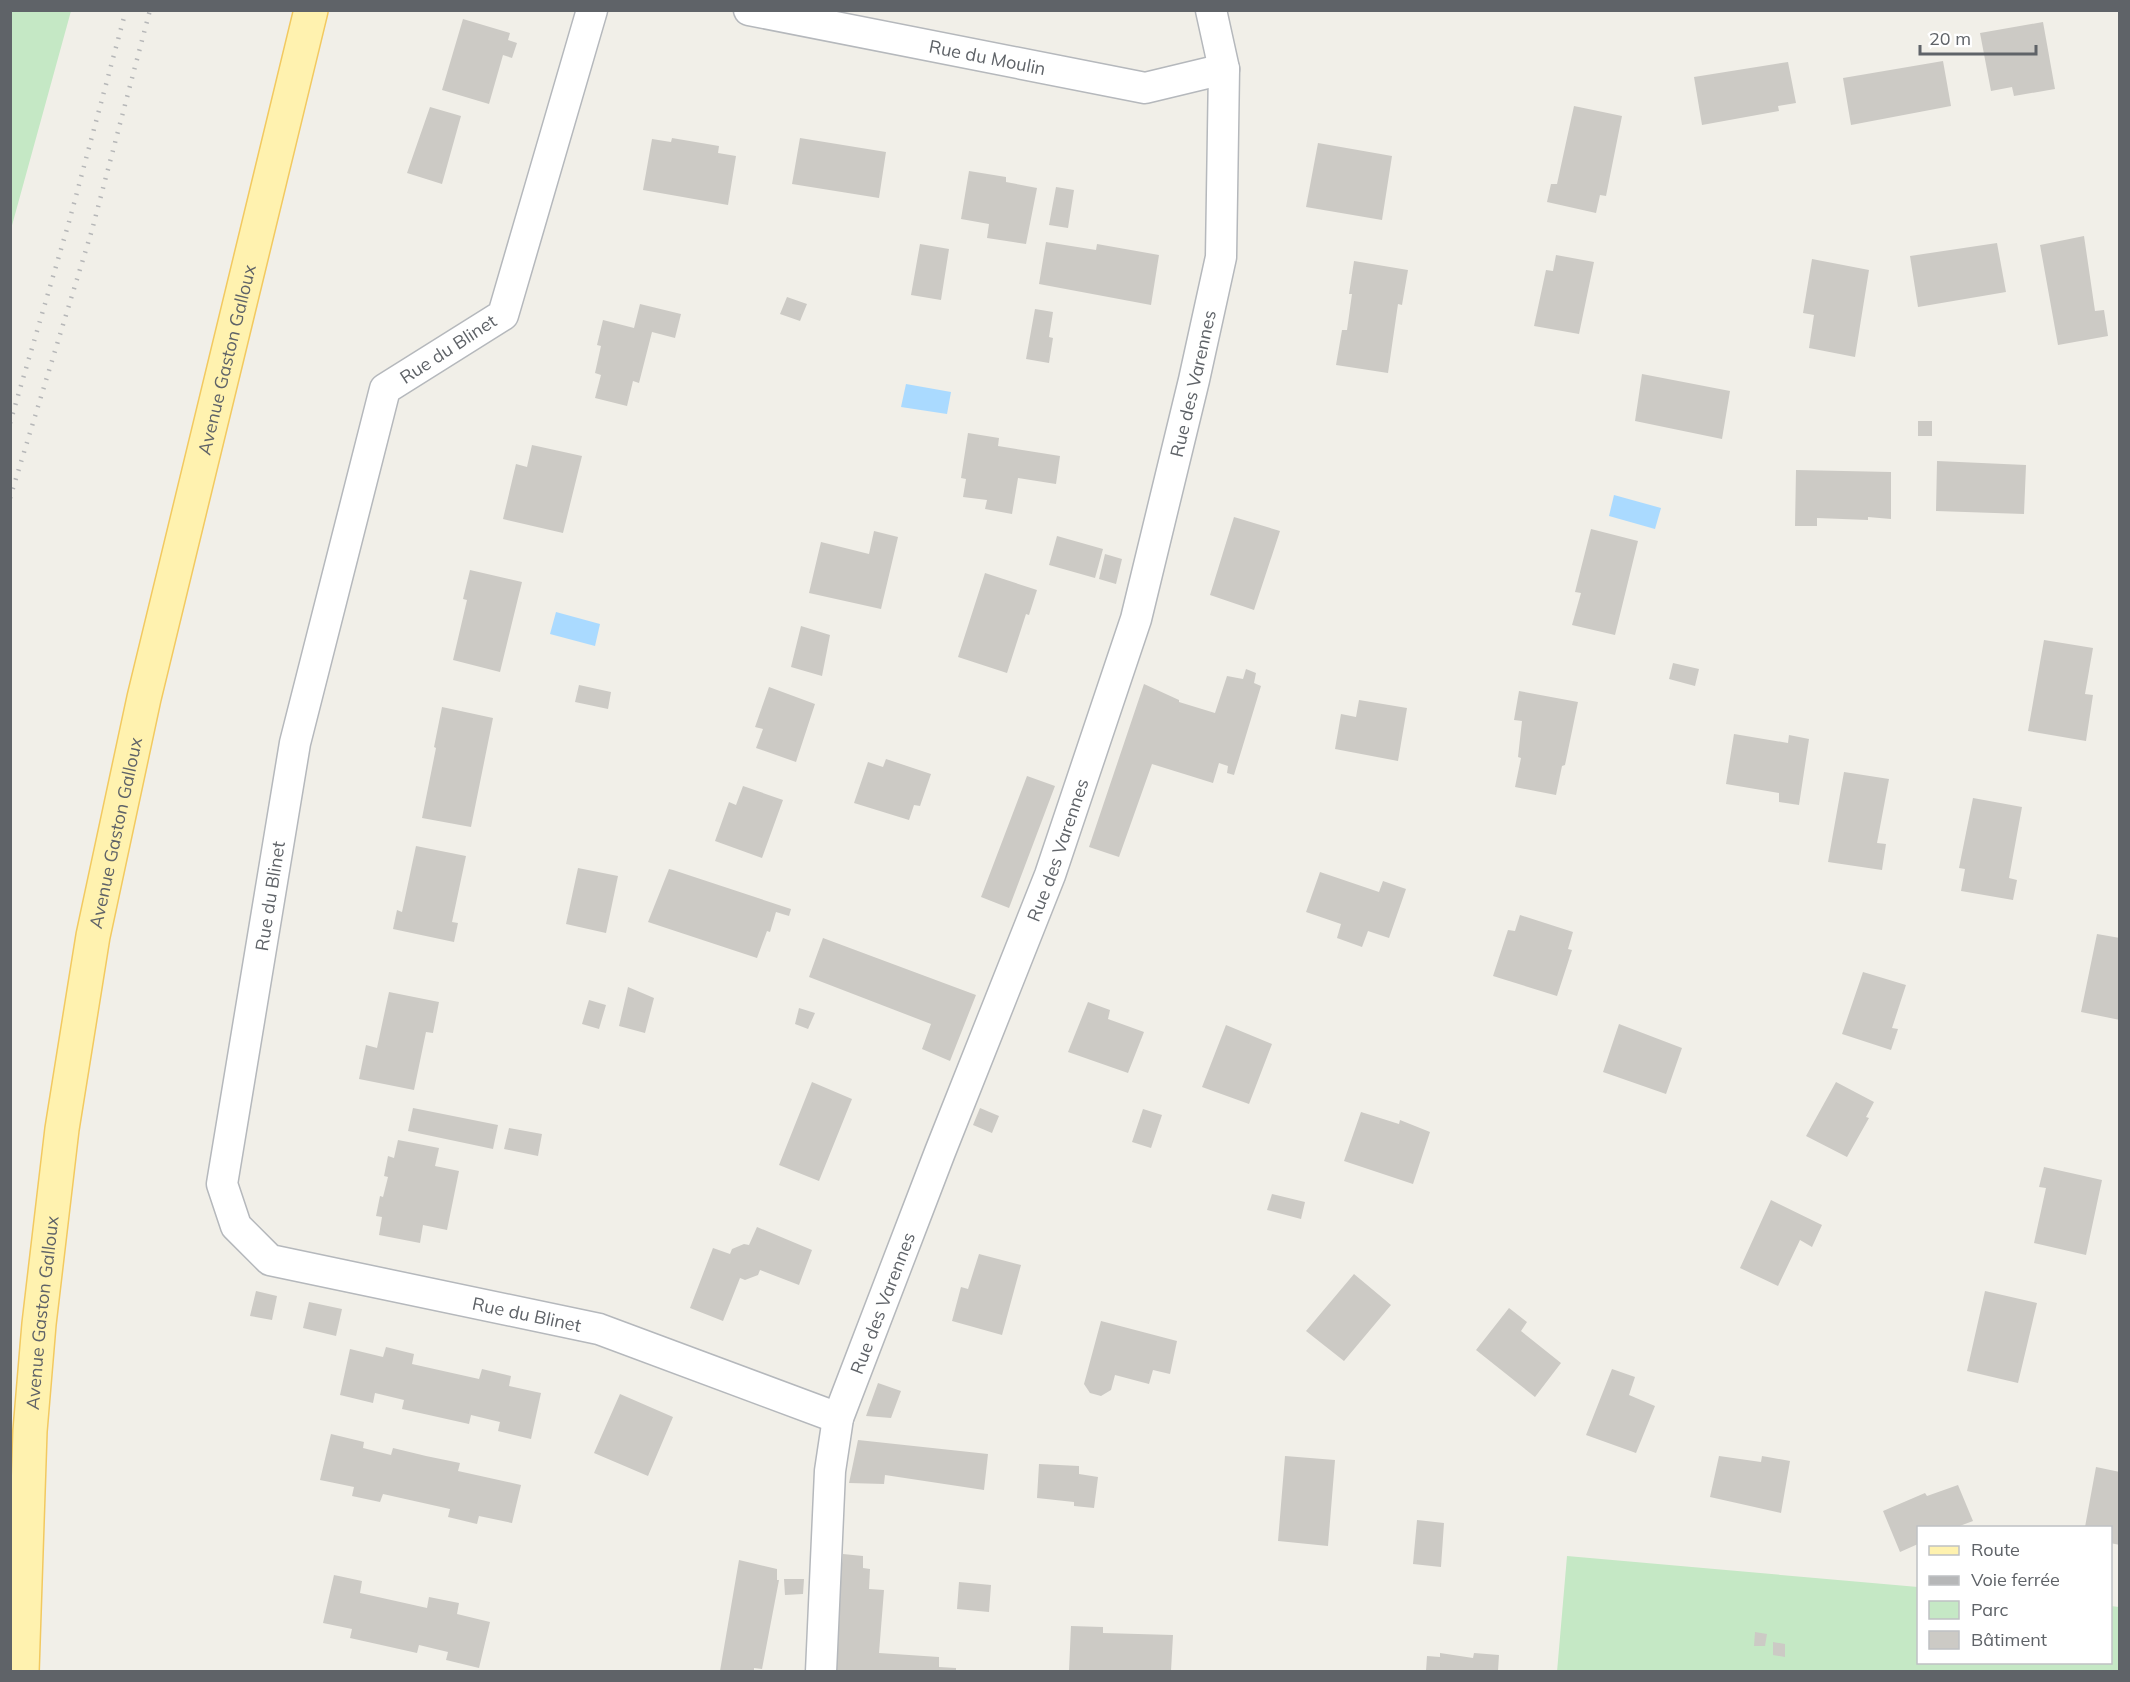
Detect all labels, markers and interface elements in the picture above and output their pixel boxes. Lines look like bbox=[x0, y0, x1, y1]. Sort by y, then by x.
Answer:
scale bar bbox=[1920, 18, 2036, 56]
text: 20 m bbox=[1929, 27, 1971, 50]
street label: Rue du Moulin bbox=[927, 34, 1048, 80]
street label: Avenue Gaston Galloux bbox=[192, 262, 260, 457]
street label: Rue des Varennes bbox=[1164, 308, 1221, 459]
street label: Rue du Blinet bbox=[395, 309, 501, 389]
street label: Avenue Gaston Galloux bbox=[83, 735, 147, 930]
street label: Rue des Varennes bbox=[1021, 775, 1093, 925]
street label: Rue du Blinet bbox=[250, 840, 290, 952]
street label: Avenue Gaston Galloux bbox=[20, 1214, 63, 1411]
street label: Rue des Varennes bbox=[845, 1229, 920, 1377]
street label: Rue du Blinet bbox=[470, 1291, 583, 1336]
legend bbox=[1917, 1526, 2112, 1664]
text: Route bbox=[1971, 1538, 2020, 1561]
text: Voie ferrée bbox=[1971, 1568, 2060, 1591]
text: Parc bbox=[1971, 1598, 2009, 1621]
text: Bâtiment bbox=[1971, 1628, 2047, 1651]

